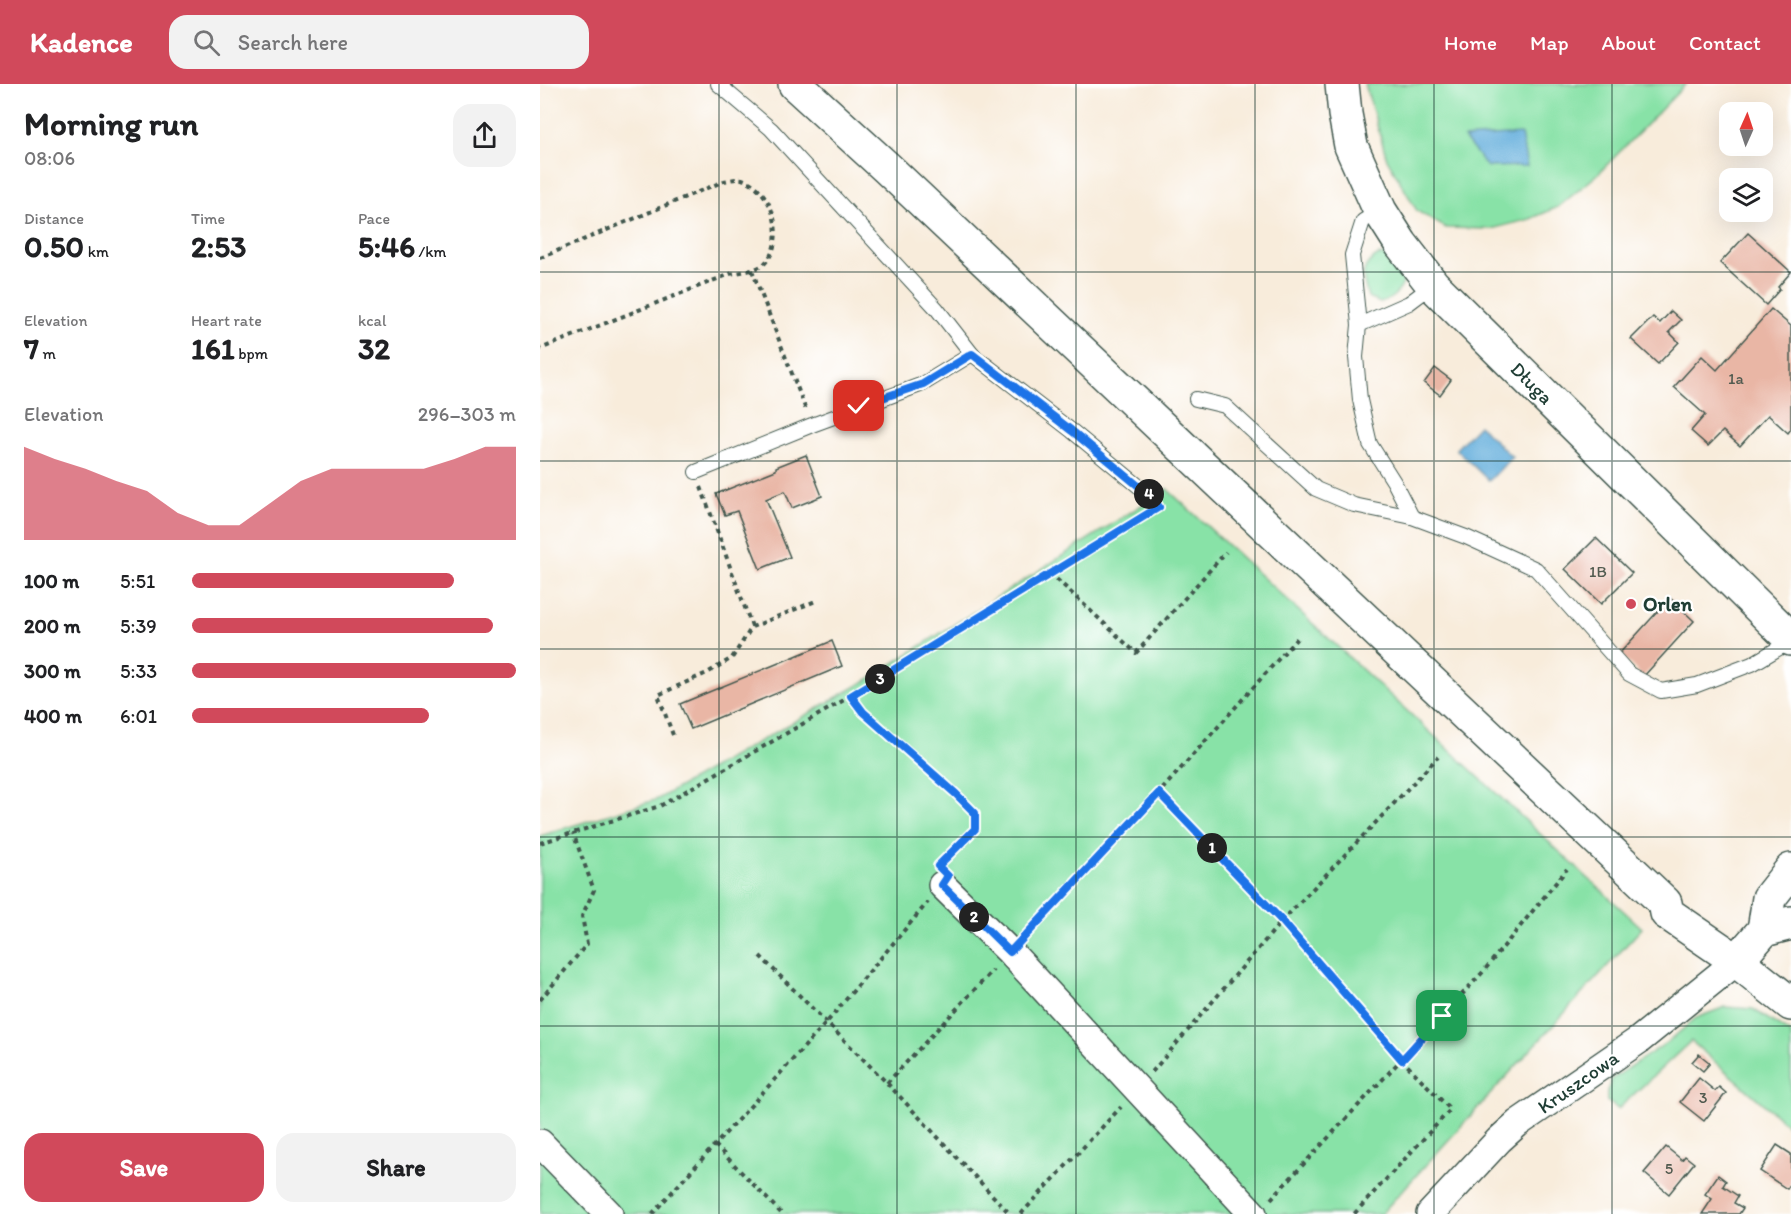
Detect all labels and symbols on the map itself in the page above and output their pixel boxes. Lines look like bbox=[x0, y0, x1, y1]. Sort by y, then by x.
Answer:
north arrow bbox=[1719, 102, 1773, 156]
street label: Długa bbox=[1506, 357, 1558, 409]
house number: 1a bbox=[1728, 369, 1745, 388]
pin bbox=[833, 380, 884, 431]
pin: 4 bbox=[1134, 479, 1164, 509]
house number: 1B bbox=[1589, 562, 1607, 581]
place label: Orlen bbox=[1643, 592, 1693, 616]
marker: Orlen bbox=[1624, 597, 1638, 611]
pin: 3 bbox=[865, 664, 895, 694]
pin: 1 bbox=[1197, 833, 1227, 863]
pin: 2 bbox=[959, 902, 989, 932]
pin bbox=[1416, 990, 1467, 1041]
street label: Kruszcowa bbox=[1533, 1045, 1624, 1119]
house number: 3 bbox=[1699, 1088, 1708, 1107]
house number: 5 bbox=[1665, 1159, 1673, 1178]

